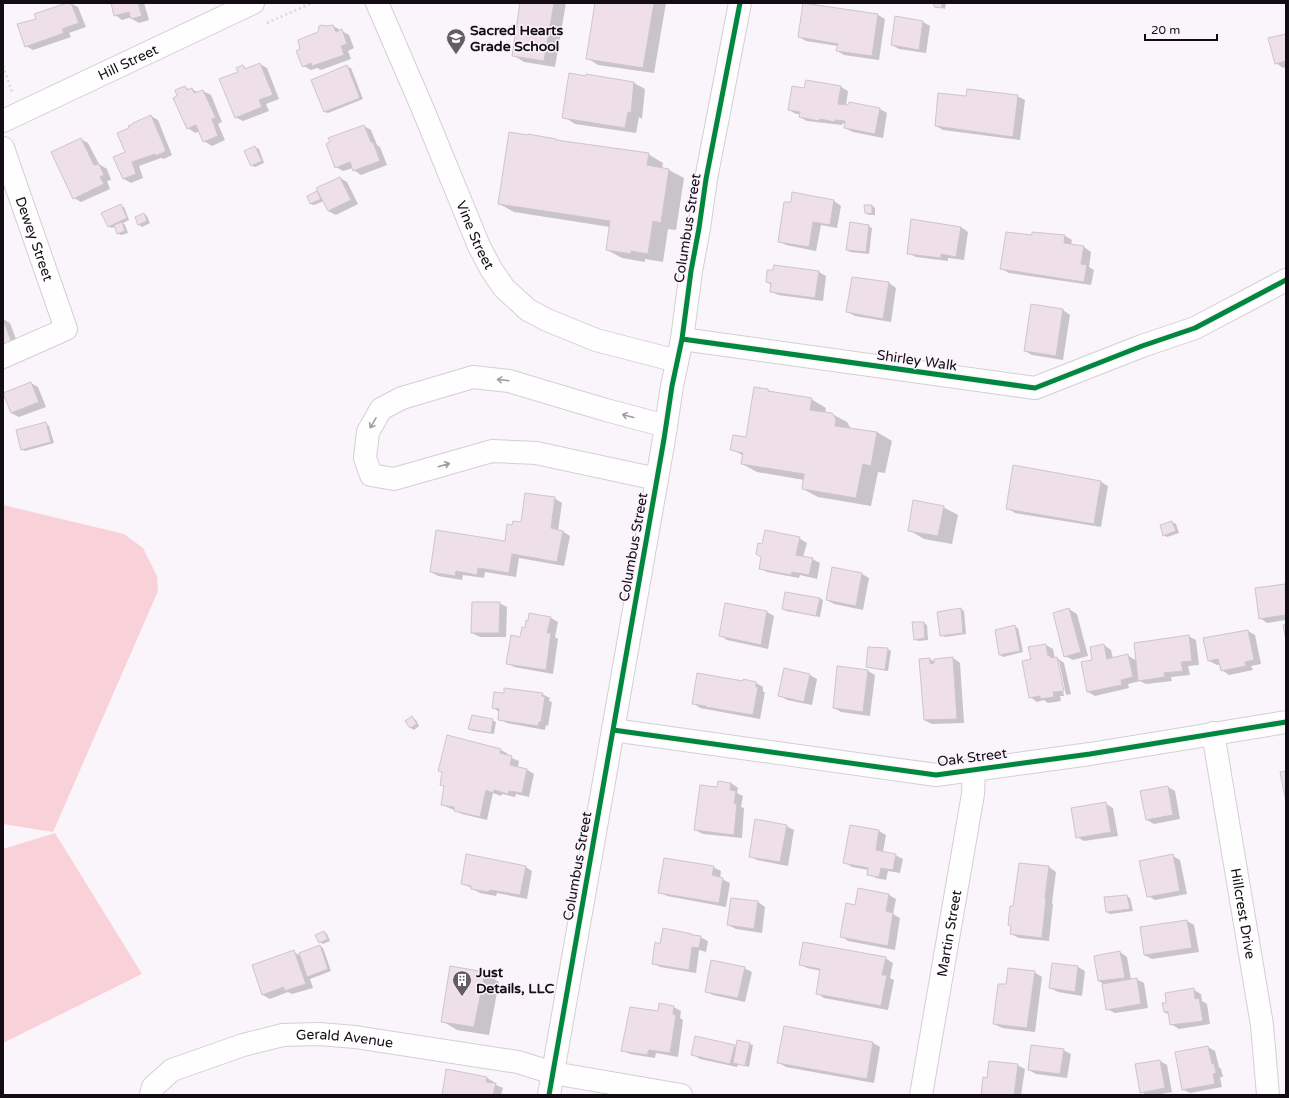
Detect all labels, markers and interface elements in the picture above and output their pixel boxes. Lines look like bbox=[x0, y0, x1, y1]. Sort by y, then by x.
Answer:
scale bar bbox=[1145, 16, 1217, 42]
place label: Sacred Hearts Grade School bbox=[470, 22, 563, 55]
text: 20 m bbox=[1151, 23, 1180, 37]
school or university icon: Sacred Hearts Grade School bbox=[445, 27, 467, 55]
street label: Hill Street bbox=[95, 41, 161, 84]
street label: Columbus Street bbox=[670, 171, 705, 284]
street label: Dewey Street bbox=[12, 194, 57, 284]
street label: Vine Street bbox=[452, 198, 498, 273]
street label: Shirley Walk bbox=[876, 346, 959, 375]
one-way arrow bbox=[497, 376, 510, 384]
one-way arrow bbox=[622, 412, 635, 419]
one-way arrow bbox=[368, 417, 376, 429]
one-way arrow bbox=[437, 461, 450, 468]
street label: Columbus Street bbox=[616, 491, 652, 603]
street label: Oak Street bbox=[936, 745, 1009, 770]
street label: Columbus Street bbox=[560, 810, 596, 922]
street label: Hillcrest Drive bbox=[1227, 867, 1259, 960]
street label: Martin Street bbox=[934, 888, 965, 978]
place label: Just Details, LLC bbox=[475, 964, 554, 997]
building icon: Just Details, LLC bbox=[451, 969, 473, 997]
street label: Gerald Avenue bbox=[296, 1026, 394, 1052]

